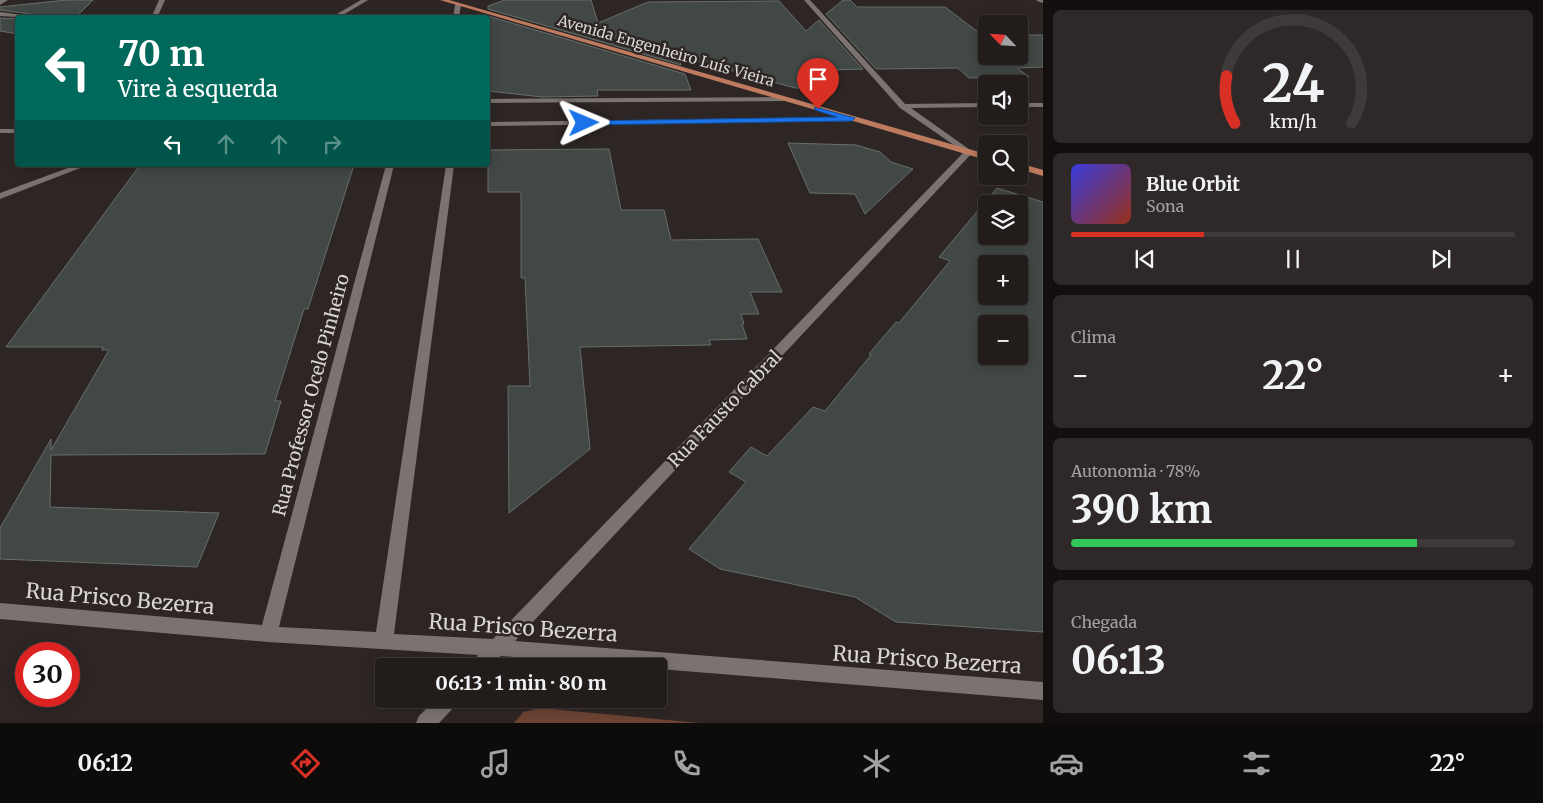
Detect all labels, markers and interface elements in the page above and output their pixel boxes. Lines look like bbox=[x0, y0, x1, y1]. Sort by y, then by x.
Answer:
street label: Avenida Engenheiro Luís Vieira bbox=[555, 10, 777, 91]
north arrow bbox=[978, 15, 1028, 65]
map controls bbox=[978, 15, 1028, 365]
text: 70 m bbox=[118, 32, 205, 76]
icon: left bbox=[35, 35, 100, 100]
text: 24 bbox=[1262, 51, 1324, 116]
pin bbox=[797, 58, 839, 109]
icon: arrive bbox=[804, 65, 832, 93]
text: Vire à esquerda bbox=[118, 75, 278, 103]
button: sound bbox=[978, 75, 1028, 125]
position arrow bbox=[557, 96, 609, 148]
text: km/h bbox=[1269, 110, 1317, 133]
icon: left bbox=[159, 130, 187, 158]
icon: ahead bbox=[212, 130, 240, 158]
icon: ahead bbox=[265, 130, 293, 158]
icon: right bbox=[318, 130, 346, 158]
button: search bbox=[978, 135, 1028, 185]
text: Blue Orbit bbox=[1146, 172, 1240, 196]
button: layers bbox=[978, 195, 1028, 245]
text: Sona bbox=[1146, 196, 1184, 216]
icon: previous bbox=[1131, 245, 1159, 273]
icon: pause bbox=[1279, 245, 1307, 273]
icon: next bbox=[1427, 245, 1455, 273]
button: + bbox=[978, 255, 1028, 305]
street label: Rua Professor Ocelo Pinheiro bbox=[267, 271, 354, 519]
button: − bbox=[978, 315, 1028, 365]
text: Clima bbox=[1071, 327, 1116, 347]
street label: Rua Fausto Cabral bbox=[663, 345, 787, 472]
text: 22° bbox=[1262, 352, 1324, 399]
text: − bbox=[1071, 357, 1090, 393]
text: + bbox=[1496, 357, 1515, 393]
text: Autonomia · 78% bbox=[1071, 461, 1200, 481]
text: 390 km bbox=[1071, 486, 1212, 533]
street label: Rua Prisco Bezerra bbox=[25, 577, 216, 620]
street label: Rua Prisco Bezerra bbox=[428, 607, 618, 648]
text: Chegada bbox=[1071, 612, 1137, 632]
text: 06:13 bbox=[1071, 637, 1166, 684]
street label: Rua Prisco Bezerra bbox=[832, 639, 1022, 680]
speed limit sign: 30 bbox=[15, 642, 80, 707]
text: 06:13 · 1 min · 80 m bbox=[435, 671, 607, 695]
icon: directions bbox=[288, 746, 323, 781]
icon: music bbox=[478, 746, 513, 781]
icon: phone bbox=[669, 746, 704, 781]
icon: climate bbox=[859, 746, 894, 781]
icon: car bbox=[1049, 746, 1084, 781]
icon: filters bbox=[1239, 746, 1274, 781]
text: 06:12 bbox=[78, 749, 133, 777]
text: 22° bbox=[1430, 749, 1465, 777]

